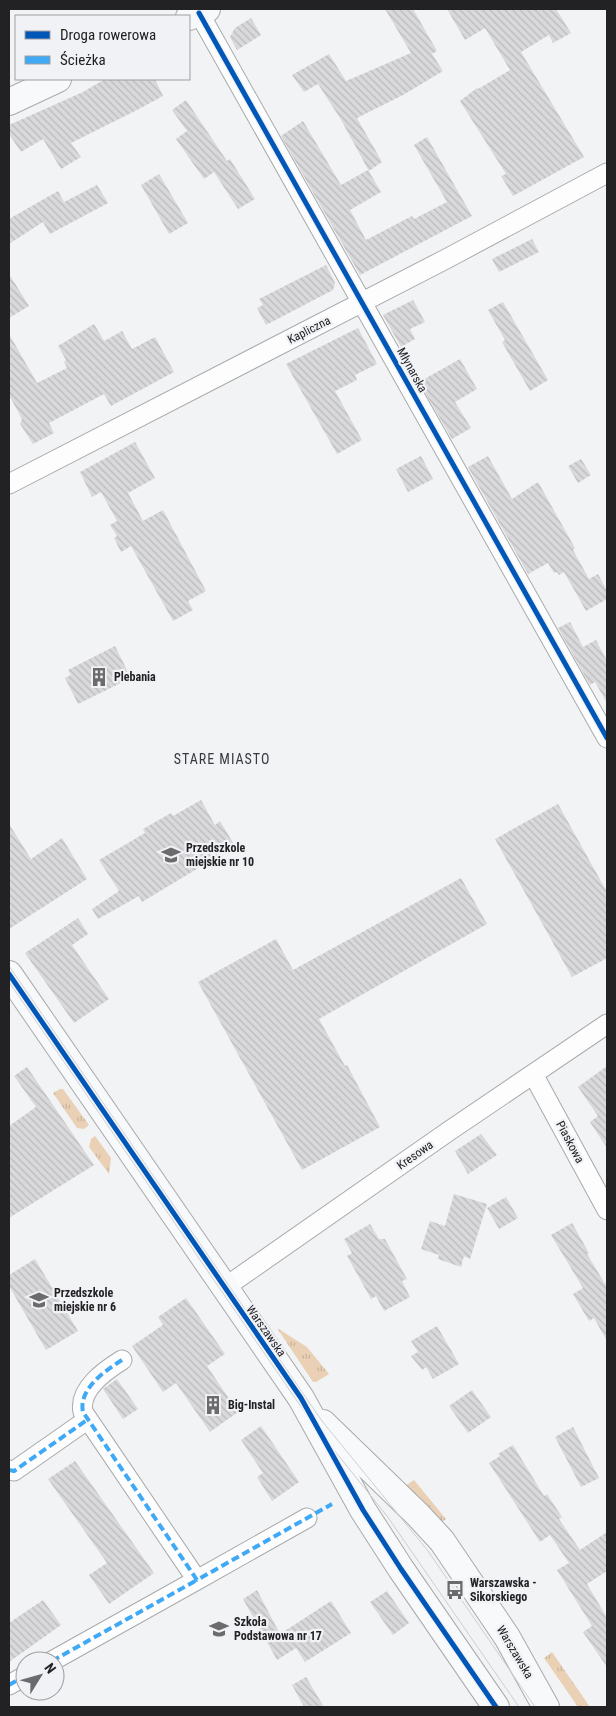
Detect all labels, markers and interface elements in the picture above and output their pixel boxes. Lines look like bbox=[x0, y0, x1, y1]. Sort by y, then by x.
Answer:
legend bbox=[15, 15, 190, 80]
text: Droga rowerowa bbox=[60, 26, 156, 44]
text: Ścieżka bbox=[60, 51, 106, 69]
street label: Kapliczna bbox=[285, 313, 333, 347]
street label: Młynarska bbox=[394, 345, 430, 395]
building icon: Plebania bbox=[88, 666, 110, 688]
place label: Plebania bbox=[114, 670, 156, 684]
district label: STARE MIASTO bbox=[174, 751, 270, 767]
place label: Przedszkole miejskie nr 10 bbox=[186, 841, 254, 869]
school or university icon: Przedszkole miejskie nr 10 bbox=[160, 844, 182, 866]
street label: Piaskowa bbox=[553, 1119, 587, 1166]
street label: Kresowa bbox=[394, 1137, 436, 1172]
place label: Przedszkole miejskie nr 6 bbox=[54, 1286, 116, 1314]
school or university icon: Przedszkole miejskie nr 6 bbox=[28, 1289, 50, 1311]
street label: Warszawska bbox=[243, 1303, 289, 1359]
building icon: Big-Instal bbox=[202, 1394, 224, 1416]
place label: Big-Instal bbox=[228, 1398, 275, 1412]
place label: Warszawska - Sikorskiego bbox=[470, 1576, 537, 1604]
bus stop icon: Warszawska - Sikorskiego bbox=[444, 1579, 466, 1601]
place label: Szkoła Podstawowa nr 17 bbox=[234, 1615, 322, 1643]
school or university icon: Szkoła Podstawowa nr 17 bbox=[208, 1618, 230, 1640]
street label: Warszawska bbox=[494, 1623, 536, 1681]
north arrow bbox=[15, 1651, 65, 1701]
text: N bbox=[41, 1660, 59, 1676]

